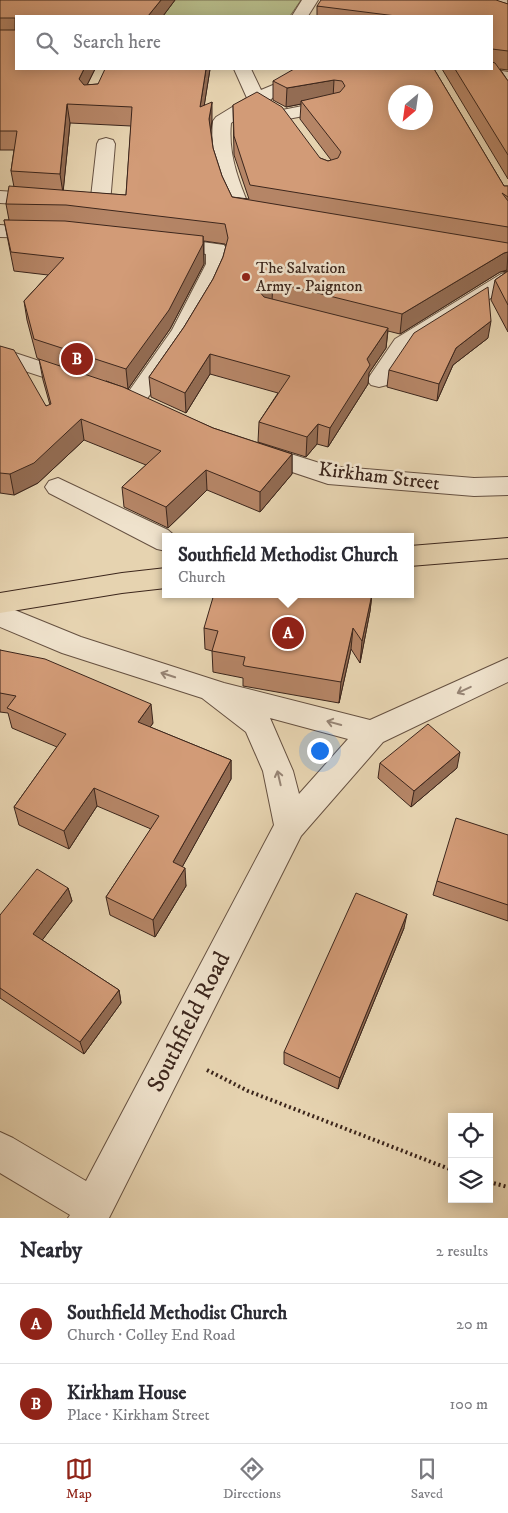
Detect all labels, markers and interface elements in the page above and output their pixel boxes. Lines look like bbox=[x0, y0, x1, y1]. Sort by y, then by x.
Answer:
search box bbox=[15, 15, 493, 70]
icon: search bbox=[33, 29, 61, 57]
text: Search here bbox=[73, 31, 161, 54]
north arrow bbox=[388, 85, 433, 130]
place label: The Salvation Army - Paignton bbox=[256, 258, 363, 296]
marker: The Salvation Army - Paignton bbox=[240, 271, 252, 283]
pin: B bbox=[61, 340, 93, 378]
street label: Kirkham Street bbox=[317, 457, 441, 497]
popup bbox=[162, 533, 414, 598]
text: Southfield Methodist Church bbox=[178, 544, 398, 567]
text: Church bbox=[178, 567, 226, 587]
pin: A bbox=[272, 614, 304, 652]
one-way arrow bbox=[160, 670, 176, 680]
one-way arrow bbox=[457, 686, 472, 695]
one-way arrow bbox=[326, 718, 342, 727]
your location bbox=[307, 738, 333, 764]
one-way arrow bbox=[274, 771, 283, 787]
street label: Southfield Road bbox=[141, 947, 237, 1097]
map controls bbox=[448, 1113, 493, 1203]
button: locate bbox=[448, 1113, 493, 1158]
button: layers bbox=[448, 1158, 493, 1203]
text: Nearby bbox=[20, 1238, 82, 1264]
text: 2 results bbox=[436, 1241, 488, 1261]
text: Southfield Methodist Church bbox=[67, 1302, 287, 1325]
text: A bbox=[31, 1314, 41, 1334]
text: 20 m bbox=[456, 1314, 488, 1334]
text: Church · Colley End Road bbox=[67, 1325, 235, 1345]
text: Kirkham House bbox=[67, 1382, 186, 1405]
text: B bbox=[31, 1394, 41, 1414]
text: 100 m bbox=[450, 1394, 488, 1414]
text: Place · Kirkham Street bbox=[67, 1405, 210, 1425]
tab: Map bbox=[65, 1455, 93, 1503]
tab: Directions bbox=[223, 1455, 281, 1503]
tab: Saved bbox=[411, 1455, 443, 1503]

